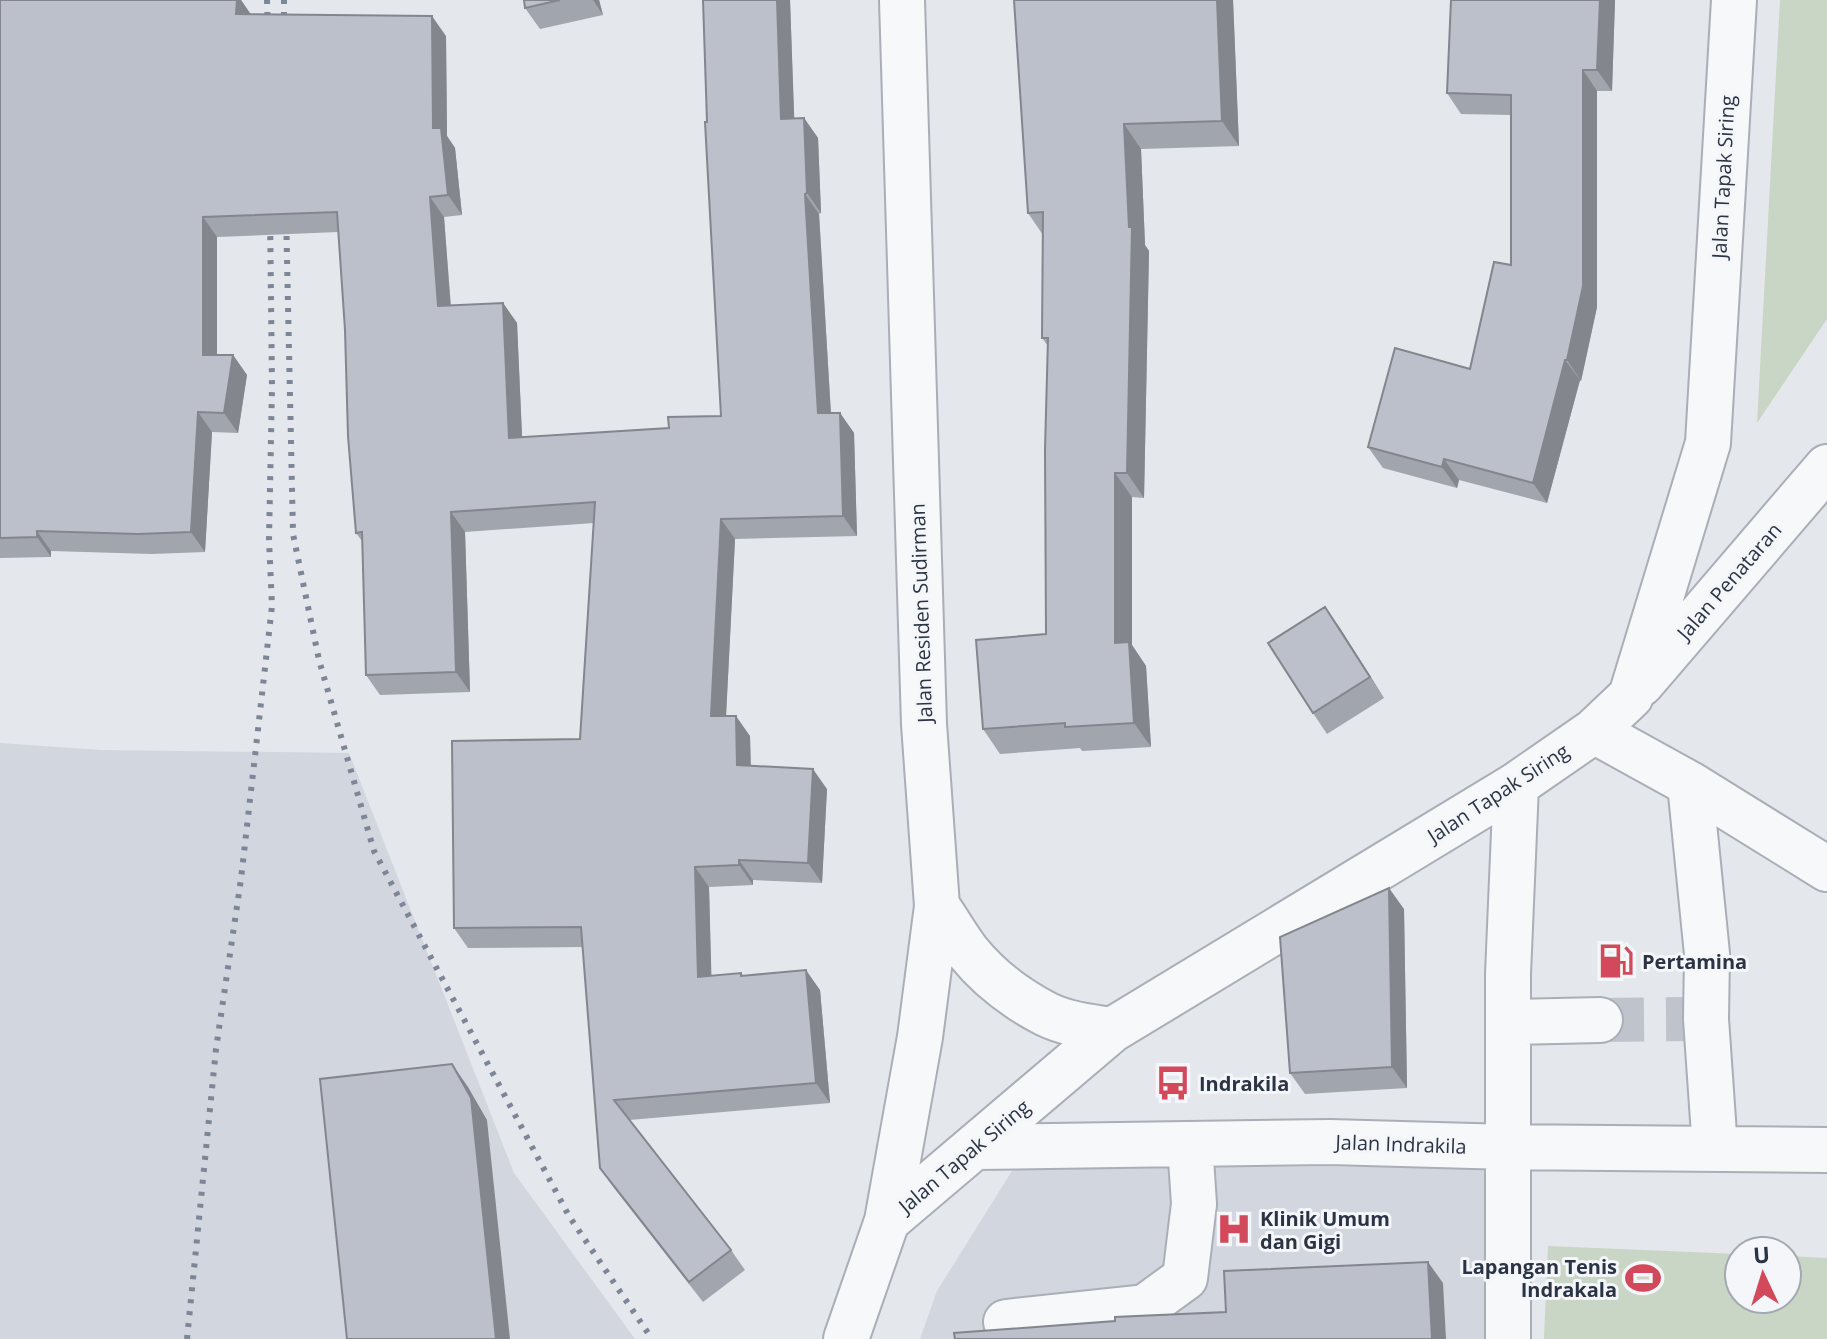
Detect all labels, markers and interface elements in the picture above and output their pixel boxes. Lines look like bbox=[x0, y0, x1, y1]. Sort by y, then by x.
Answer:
street label: Jalan Tapak Siring bbox=[1705, 94, 1741, 261]
street label: Jalan Residen Sudirman bbox=[904, 503, 938, 725]
street label: Jalan Penataran bbox=[1669, 517, 1787, 647]
street label: Jalan Tapak Siring bbox=[1420, 737, 1574, 850]
fuel station icon: Pertamina bbox=[1597, 942, 1635, 980]
place label: Pertamina bbox=[1642, 948, 1747, 975]
bus stop icon: Indrakila bbox=[1154, 1064, 1192, 1102]
place label: Indrakila bbox=[1199, 1070, 1289, 1097]
street label: Jalan Tapak Siring bbox=[891, 1093, 1035, 1220]
street label: Jalan Indrakila bbox=[1333, 1128, 1467, 1160]
place label: Klinik Umum dan Gigi bbox=[1260, 1205, 1390, 1255]
hospital icon: Klinik Umum dan Gigi bbox=[1215, 1210, 1253, 1248]
north arrow bbox=[1723, 1235, 1803, 1315]
text: U bbox=[1752, 1239, 1771, 1270]
place label: Lapangan Tenis Indrakala bbox=[1461, 1253, 1617, 1303]
sports icon: Lapangan Tenis Indrakala bbox=[1624, 1259, 1662, 1297]

